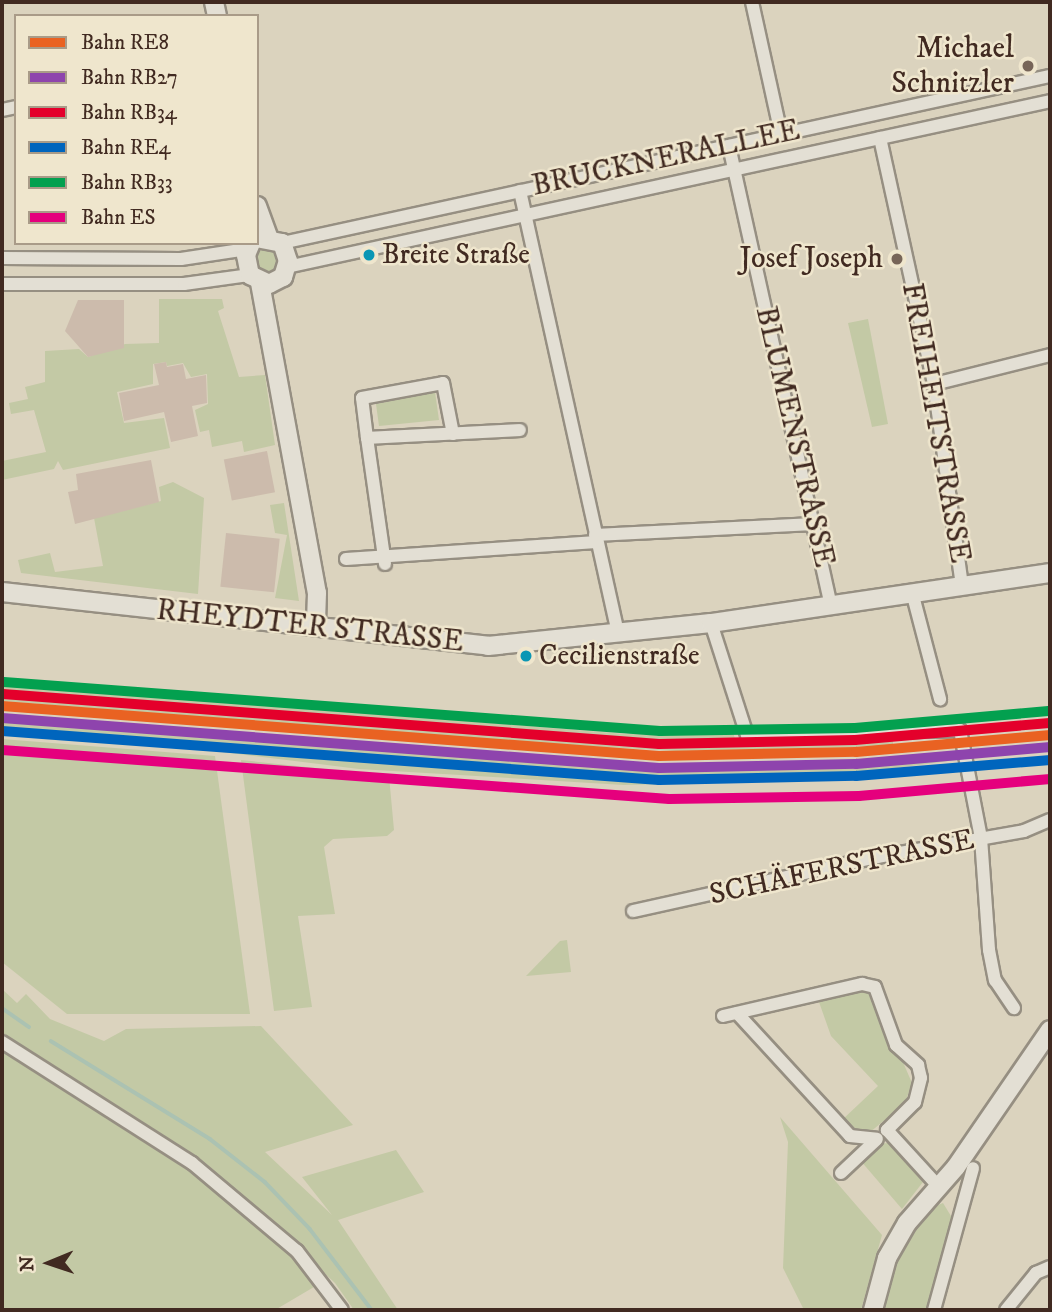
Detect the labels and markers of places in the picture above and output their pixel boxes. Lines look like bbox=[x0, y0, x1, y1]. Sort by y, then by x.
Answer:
place label: Michael Schnitzler bbox=[891, 31, 1014, 102]
marker: Michael Schnitzler bbox=[1020, 58, 1036, 74]
place label: Breite Straße bbox=[382, 238, 530, 272]
place label: Josef Joseph bbox=[740, 241, 883, 277]
marker: Breite Straße bbox=[362, 248, 376, 262]
marker: Josef Joseph bbox=[889, 251, 905, 267]
place label: Cecilienstraße bbox=[539, 639, 699, 673]
marker: Cecilienstraße bbox=[519, 649, 533, 663]

